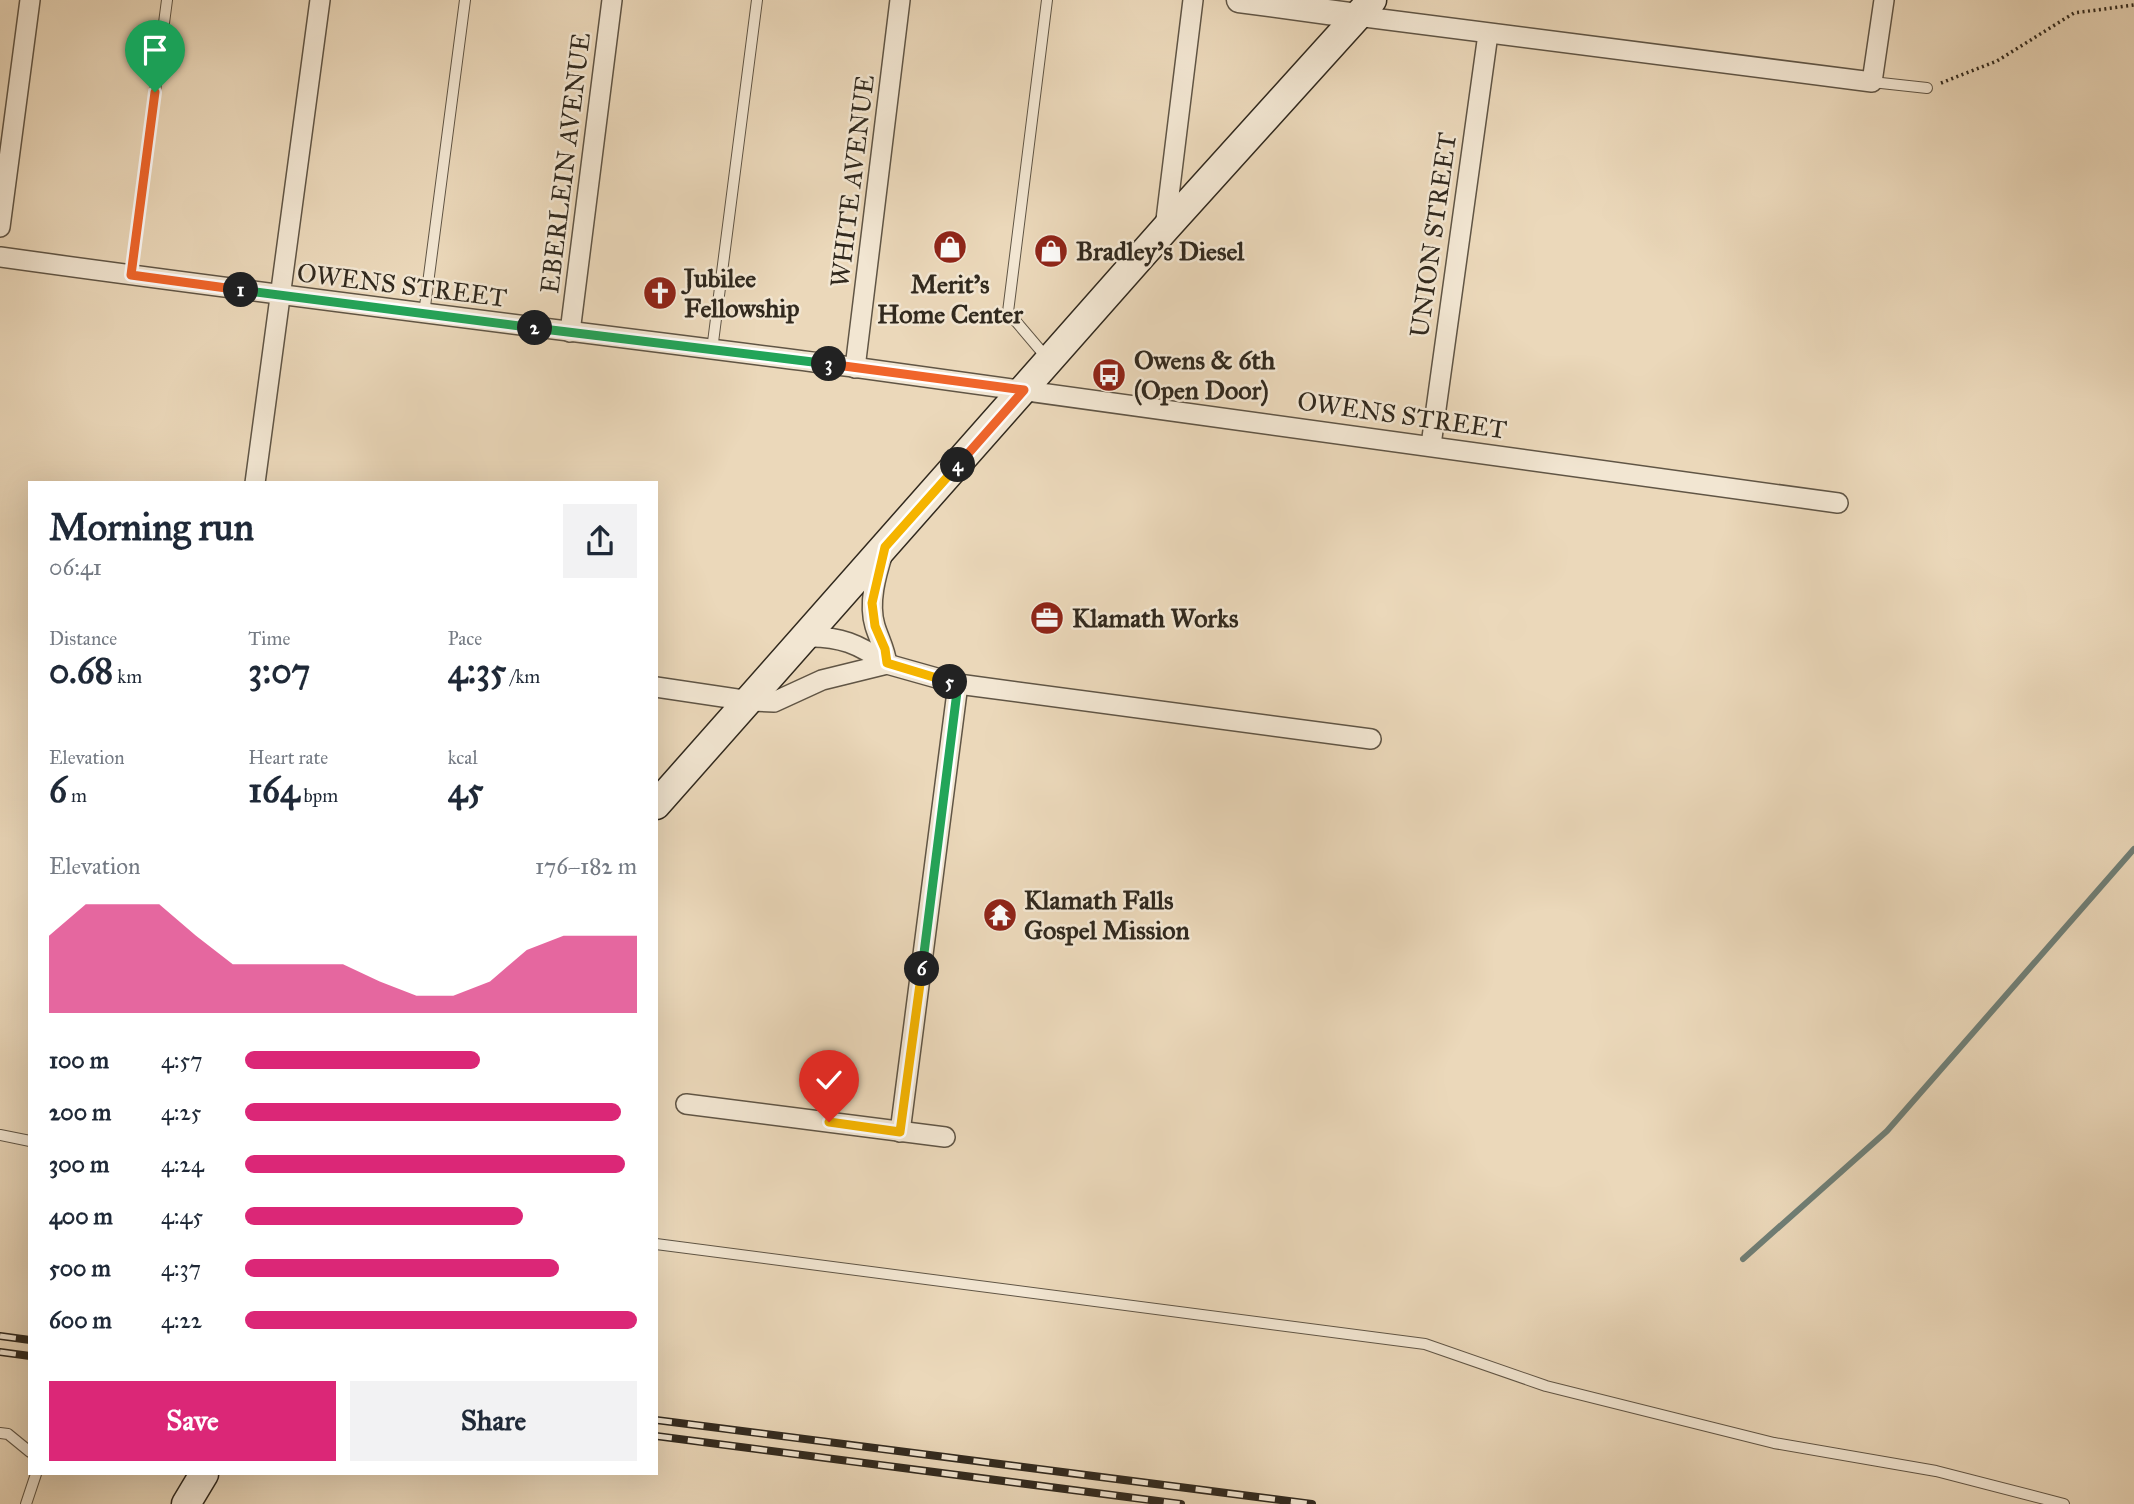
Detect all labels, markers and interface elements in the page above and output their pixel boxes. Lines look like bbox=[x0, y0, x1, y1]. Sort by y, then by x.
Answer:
pin bbox=[125, 20, 185, 92]
icon: arrive bbox=[136, 31, 174, 69]
street label: EBERLEIN AVENUE bbox=[533, 31, 597, 295]
street label: WHITE AVENUE bbox=[823, 73, 881, 289]
street label: UNION STREET bbox=[1403, 130, 1463, 340]
shop icon: Merit's Home Center bbox=[931, 228, 969, 266]
shop icon: Bradley's Diesel bbox=[1032, 232, 1070, 270]
place label: Bradley's Diesel bbox=[1076, 235, 1245, 267]
street label: OWENS STREET bbox=[295, 256, 509, 314]
place label: Jubilee Fellowship bbox=[681, 262, 800, 324]
place label: Merit's Home Center bbox=[877, 268, 1024, 330]
pin: 1 bbox=[224, 272, 258, 308]
church icon: Jubilee Fellowship bbox=[641, 274, 679, 312]
text: 1 bbox=[237, 278, 244, 301]
pin: 2 bbox=[518, 310, 552, 346]
text: 2 bbox=[530, 316, 539, 339]
place label: Owens & 6th (Open Door) bbox=[1134, 344, 1276, 407]
pin: 3 bbox=[812, 346, 846, 382]
text: 3 bbox=[825, 352, 832, 375]
bus stop icon: Owens & 6th (Open Door) bbox=[1090, 356, 1128, 394]
street label: OWENS STREET bbox=[1295, 384, 1509, 446]
pin: 4 bbox=[940, 448, 976, 482]
text: 4 bbox=[952, 453, 963, 476]
text: Morning run bbox=[49, 504, 254, 550]
button: share bbox=[563, 504, 637, 578]
text: 06:41 bbox=[49, 553, 102, 581]
office icon: Klamath Works bbox=[1028, 599, 1066, 637]
place label: Klamath Works bbox=[1072, 602, 1239, 634]
text: Distance bbox=[49, 627, 117, 650]
text: Time bbox=[248, 627, 290, 650]
text: Pace bbox=[448, 627, 482, 650]
text: 0.68 bbox=[49, 650, 113, 693]
text: 3:07 bbox=[248, 650, 310, 693]
text: 4:35 bbox=[448, 650, 506, 693]
pin: 5 bbox=[932, 664, 968, 700]
text: km bbox=[113, 665, 142, 688]
text: /km bbox=[506, 665, 540, 688]
text: 5 bbox=[945, 670, 954, 693]
text: Elevation bbox=[49, 746, 124, 769]
text: Heart rate bbox=[248, 746, 328, 769]
text: kcal bbox=[448, 746, 478, 769]
text: 6 bbox=[49, 769, 67, 812]
text: 164 bbox=[248, 769, 300, 812]
text: 45 bbox=[448, 769, 483, 812]
text: m bbox=[67, 784, 87, 807]
text: bpm bbox=[300, 784, 338, 807]
text: Elevation bbox=[49, 852, 140, 880]
text: 176–182 m bbox=[535, 852, 637, 880]
place label: Klamath Falls Gospel Mission bbox=[1024, 884, 1190, 946]
temple icon: Klamath Falls Gospel Mission bbox=[981, 896, 1019, 934]
pin: 6 bbox=[904, 951, 940, 986]
text: 6 bbox=[917, 957, 926, 980]
text: 100 m bbox=[49, 1046, 109, 1074]
text: 4:57 bbox=[161, 1046, 203, 1074]
pin bbox=[799, 1050, 859, 1122]
icon: check bbox=[810, 1061, 848, 1099]
text: 200 m bbox=[49, 1098, 111, 1126]
text: 4:25 bbox=[161, 1098, 201, 1126]
text: 300 m bbox=[49, 1150, 109, 1178]
text: 4:24 bbox=[161, 1150, 204, 1178]
text: 400 m bbox=[49, 1202, 113, 1230]
text: 4:45 bbox=[161, 1202, 203, 1230]
text: 500 m bbox=[49, 1254, 111, 1282]
text: 4:37 bbox=[161, 1254, 201, 1282]
text: 600 m bbox=[49, 1306, 112, 1334]
text: 4:22 bbox=[161, 1306, 202, 1334]
button: Save bbox=[49, 1381, 336, 1461]
button: Share bbox=[350, 1381, 637, 1461]

